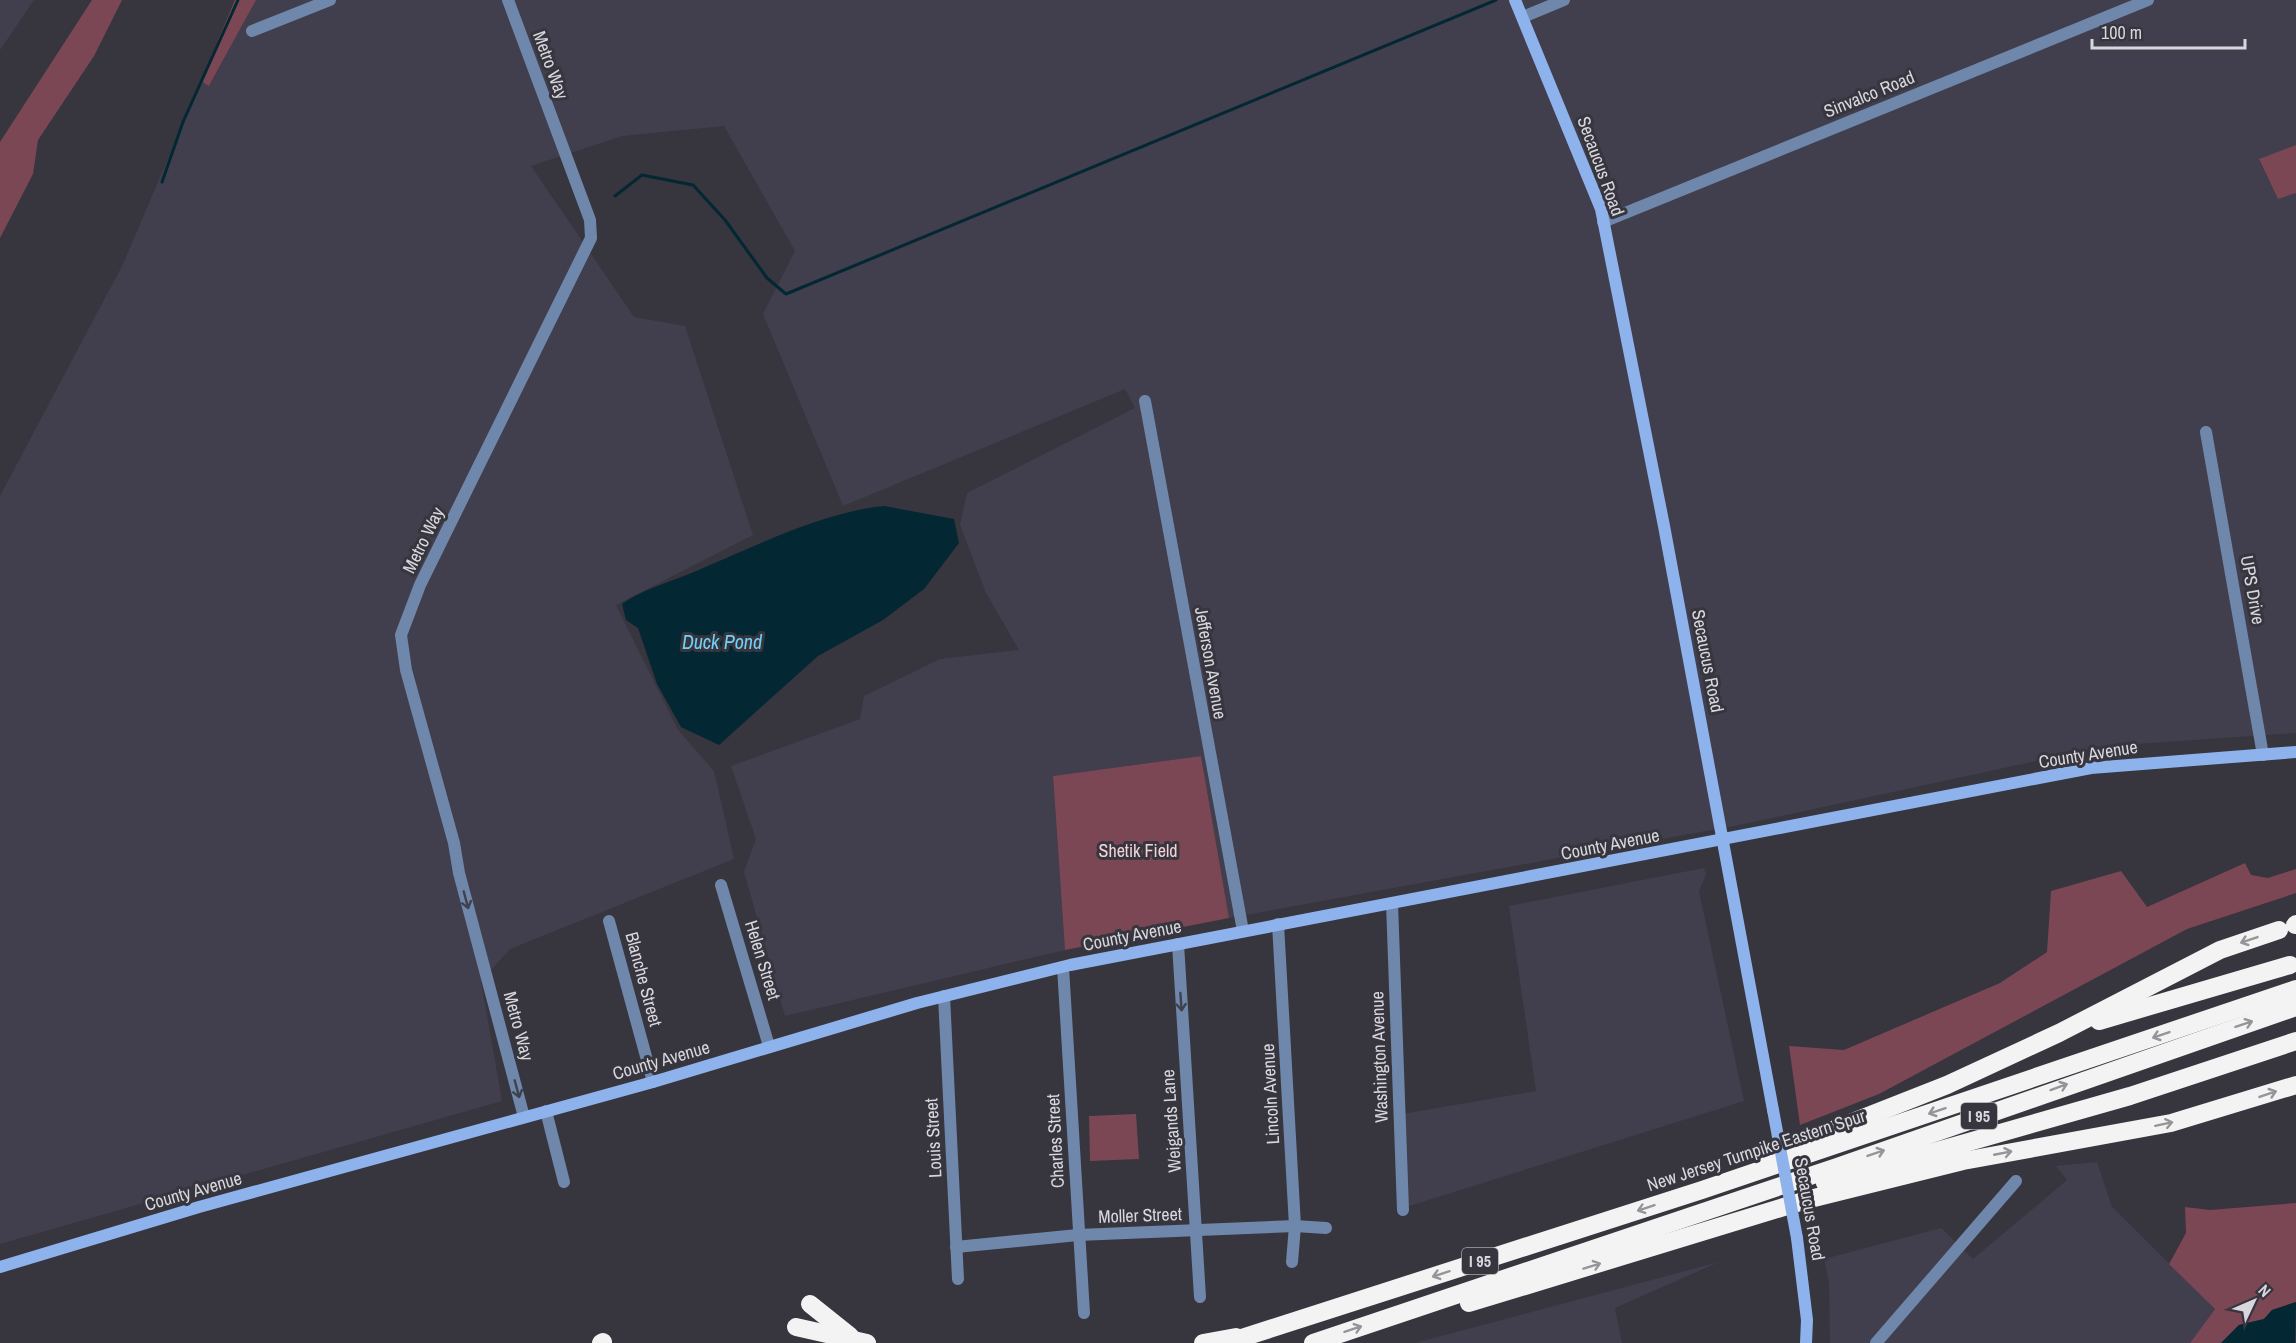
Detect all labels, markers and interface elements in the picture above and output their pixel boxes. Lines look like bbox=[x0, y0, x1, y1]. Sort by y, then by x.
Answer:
scale bar bbox=[2092, 12, 2245, 50]
text: 100 m bbox=[2101, 20, 2142, 45]
street label: Metro Way bbox=[527, 27, 575, 103]
street label: Sinvalco Road bbox=[1820, 64, 1918, 124]
street label: Secaucus Road bbox=[1571, 113, 1631, 219]
street label: Metro Way bbox=[396, 502, 450, 577]
street label: UPS Drive bbox=[2235, 553, 2271, 627]
street label: Jefferson Avenue bbox=[1189, 605, 1233, 721]
street label: Secaucus Road bbox=[1686, 607, 1730, 715]
water label: Duck Pond bbox=[682, 628, 763, 655]
street label: County Avenue bbox=[2037, 734, 2139, 774]
street label: County Avenue bbox=[1559, 822, 1661, 866]
park label: Shetik Field bbox=[1099, 838, 1177, 863]
one-way arrow bbox=[461, 891, 473, 910]
street label: County Avenue bbox=[1081, 913, 1183, 957]
street label: Helen Street bbox=[739, 917, 787, 1003]
street label: Blanche Street bbox=[619, 929, 669, 1029]
one-way arrow bbox=[2240, 936, 2259, 947]
street label: Metro Way bbox=[498, 989, 540, 1064]
street label: Washington Avenue bbox=[1364, 991, 1394, 1123]
one-way arrow bbox=[1176, 992, 1187, 1012]
one-way arrow bbox=[2234, 1018, 2253, 1029]
one-way arrow bbox=[2152, 1030, 2171, 1041]
street label: County Avenue bbox=[610, 1034, 712, 1086]
street label: Lincoln Avenue bbox=[1255, 1043, 1285, 1145]
street label: Weigands Lane bbox=[1155, 1069, 1187, 1173]
one-way arrow bbox=[511, 1079, 523, 1098]
one-way arrow bbox=[2049, 1081, 2068, 1092]
one-way arrow bbox=[2258, 1088, 2277, 1099]
street label: Charles Street bbox=[1040, 1093, 1070, 1189]
street label: Louis Street bbox=[918, 1098, 948, 1178]
street label: New Jersey Turnpike Eastern Spur bbox=[1644, 1103, 1868, 1197]
road number: I 95 bbox=[1961, 1103, 1997, 1129]
one-way arrow bbox=[1928, 1106, 1947, 1117]
one-way arrow bbox=[2155, 1118, 2174, 1130]
one-way arrow bbox=[1866, 1147, 1885, 1158]
one-way arrow bbox=[1993, 1147, 2012, 1158]
street label: Secaucus Road bbox=[1789, 1156, 1831, 1262]
street label: County Avenue bbox=[142, 1165, 244, 1217]
street label: Moller Street bbox=[1098, 1201, 1182, 1229]
one-way arrow bbox=[1637, 1203, 1656, 1214]
road number: I 95 bbox=[1462, 1248, 1498, 1274]
one-way arrow bbox=[1582, 1260, 1601, 1271]
one-way arrow bbox=[1432, 1269, 1451, 1280]
north arrow bbox=[2224, 1271, 2284, 1331]
text: N bbox=[2254, 1280, 2276, 1302]
one-way arrow bbox=[1343, 1323, 1362, 1334]

